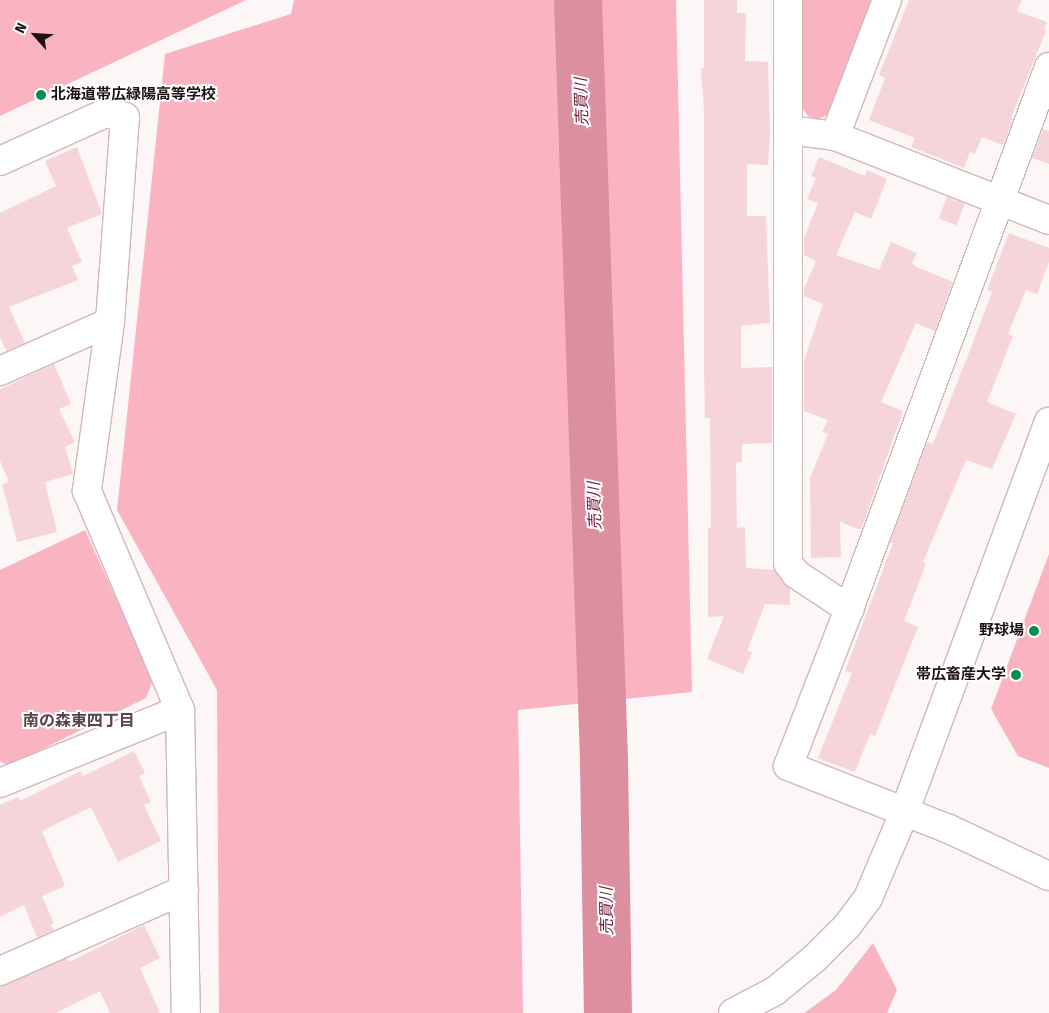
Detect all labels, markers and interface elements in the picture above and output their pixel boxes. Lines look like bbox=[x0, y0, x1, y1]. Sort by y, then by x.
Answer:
north arrow bbox=[10, 10, 60, 60]
text: N bbox=[11, 20, 31, 36]
water label: 売買川 bbox=[572, 78, 592, 126]
place label: 北海道帯広緑陽高等学校 bbox=[51, 86, 216, 104]
marker: 北海道帯広緑陽高等学校 bbox=[35, 89, 47, 101]
water label: 売買川 bbox=[585, 482, 605, 530]
place label: 野球場 bbox=[979, 622, 1024, 640]
marker: 野球場 bbox=[1028, 625, 1040, 637]
place label: 帯広畜産大学 bbox=[916, 666, 1006, 684]
marker: 帯広畜産大学 bbox=[1010, 669, 1022, 681]
district label: 南の森東四丁目 bbox=[23, 711, 135, 731]
water label: 売買川 bbox=[597, 887, 617, 935]

